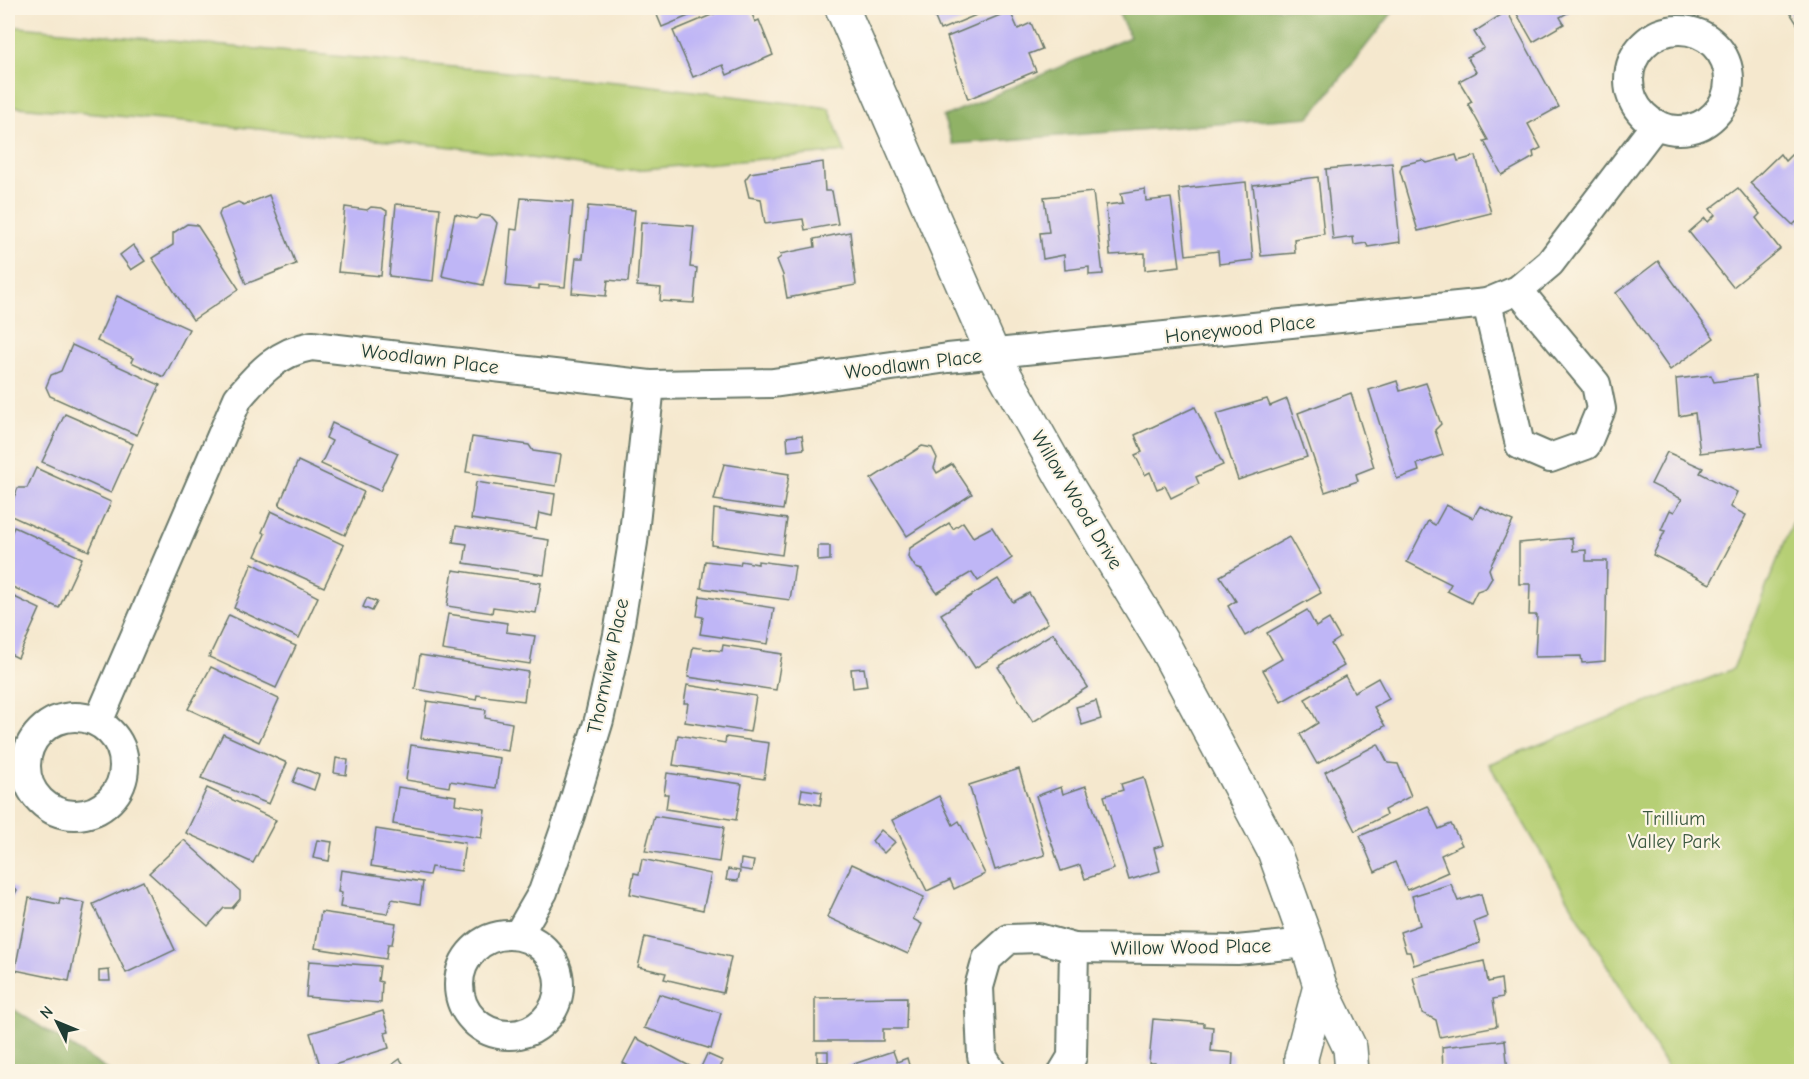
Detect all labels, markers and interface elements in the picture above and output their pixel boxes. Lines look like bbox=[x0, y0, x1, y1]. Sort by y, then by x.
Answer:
street label: Honeywood Place bbox=[1164, 310, 1316, 348]
street label: Woodlawn Place bbox=[360, 339, 500, 379]
street label: Woodlawn Place bbox=[843, 344, 983, 384]
street label: Willow Wood Drive bbox=[1027, 426, 1127, 574]
street label: Thornview Place bbox=[582, 596, 634, 736]
park label: Trillium Valley Park bbox=[1628, 807, 1721, 853]
street label: Willow Wood Place bbox=[1111, 934, 1271, 960]
north arrow bbox=[27, 992, 87, 1052]
text: N bbox=[37, 1002, 57, 1022]

